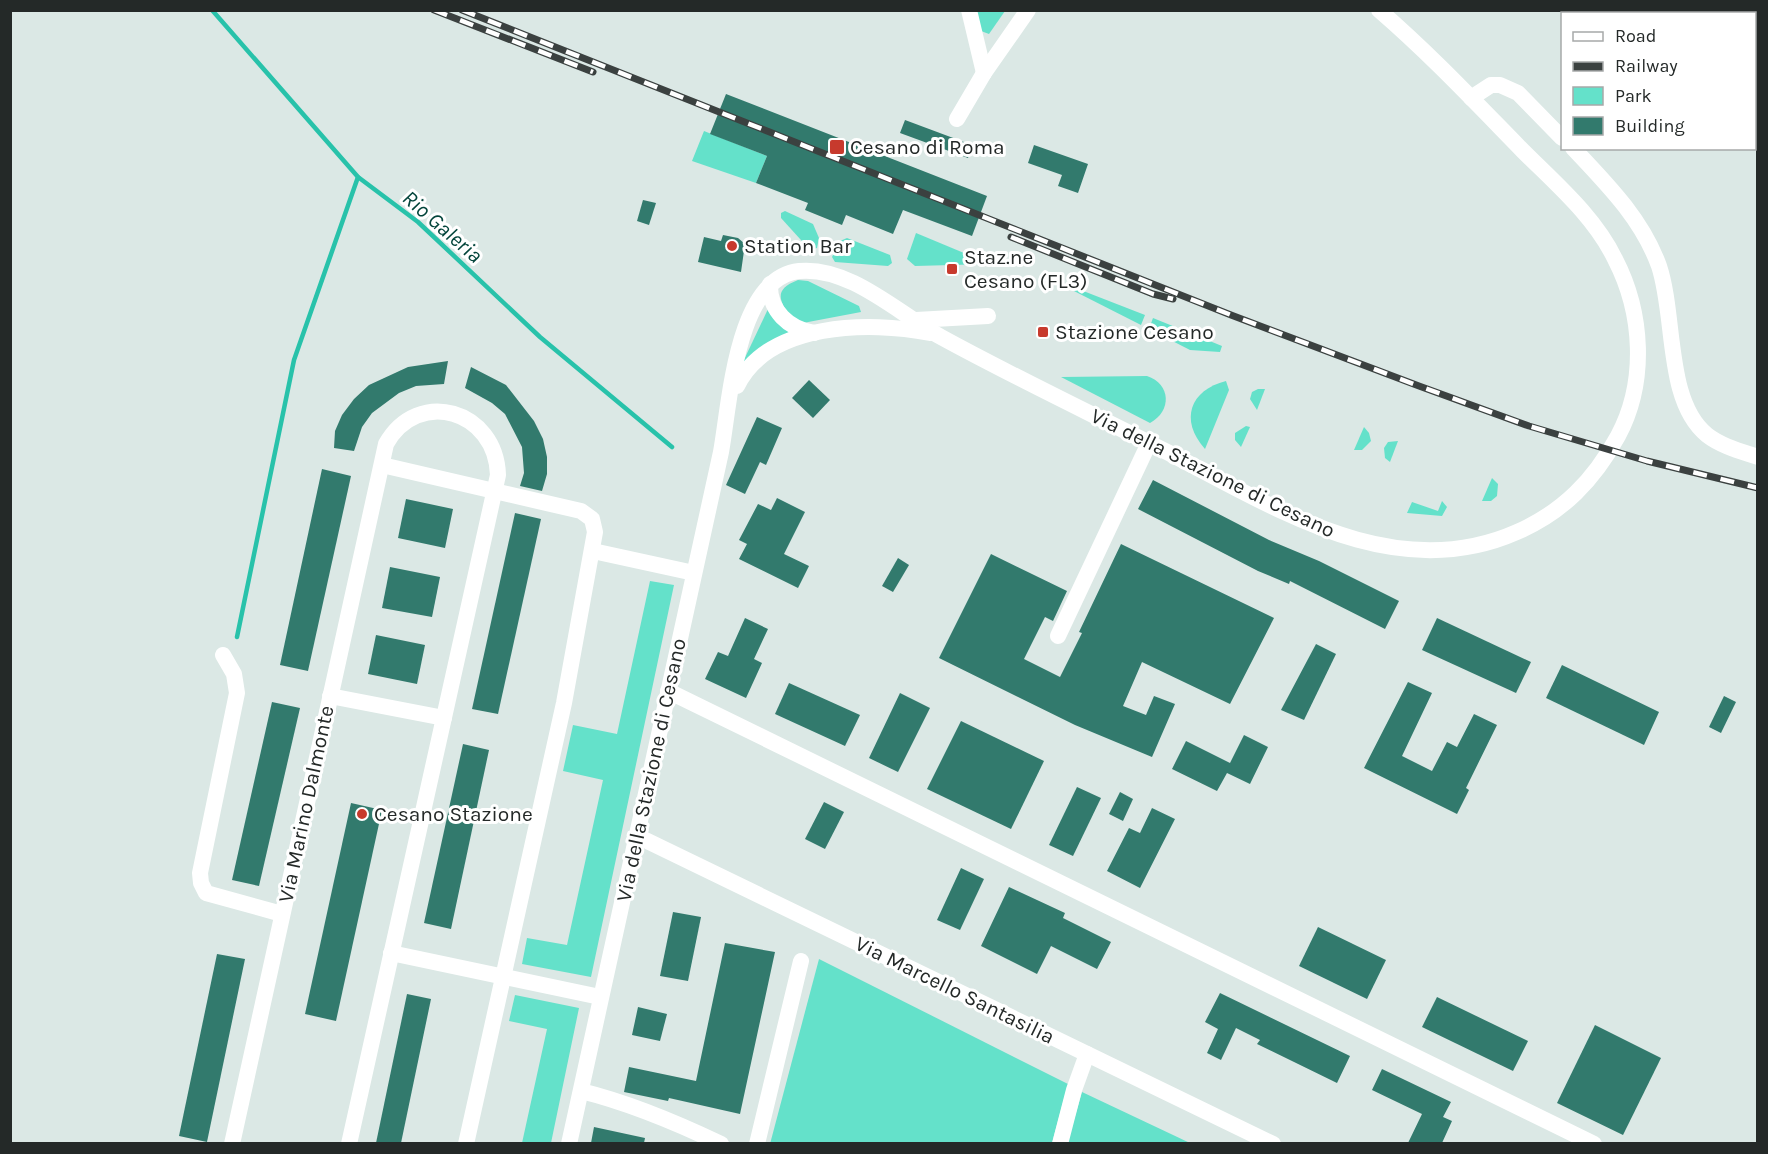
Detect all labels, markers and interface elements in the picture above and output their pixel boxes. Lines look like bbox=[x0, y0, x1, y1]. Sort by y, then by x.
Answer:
legend bbox=[1561, 12, 1756, 150]
text: Road bbox=[1615, 25, 1656, 47]
text: Railway bbox=[1615, 55, 1678, 77]
text: Park bbox=[1615, 85, 1652, 107]
text: Building bbox=[1615, 115, 1685, 137]
place label: Cesano di Roma bbox=[850, 135, 1005, 159]
marker: Cesano di Roma bbox=[828, 138, 846, 156]
water label: Rio Galeria bbox=[397, 185, 488, 269]
place label: Station Bar bbox=[744, 234, 852, 258]
marker: Station Bar bbox=[725, 239, 739, 253]
place label: Staz.ne Cesano (FL3) bbox=[964, 245, 1088, 293]
marker: Staz.ne Cesano (FL3) bbox=[945, 262, 959, 276]
place label: Stazione Cesano bbox=[1055, 320, 1214, 344]
marker: Stazione Cesano bbox=[1036, 325, 1050, 339]
street label: Via della Stazione di Cesano bbox=[1087, 403, 1339, 543]
street label: Via della Stazione di Cesano bbox=[611, 636, 691, 904]
street label: Via Marino Dalmonte bbox=[273, 703, 339, 905]
place label: Cesano Stazione bbox=[374, 802, 533, 826]
marker: Cesano Stazione bbox=[355, 807, 369, 821]
street label: Via Marcello Santasilia bbox=[851, 931, 1059, 1049]

